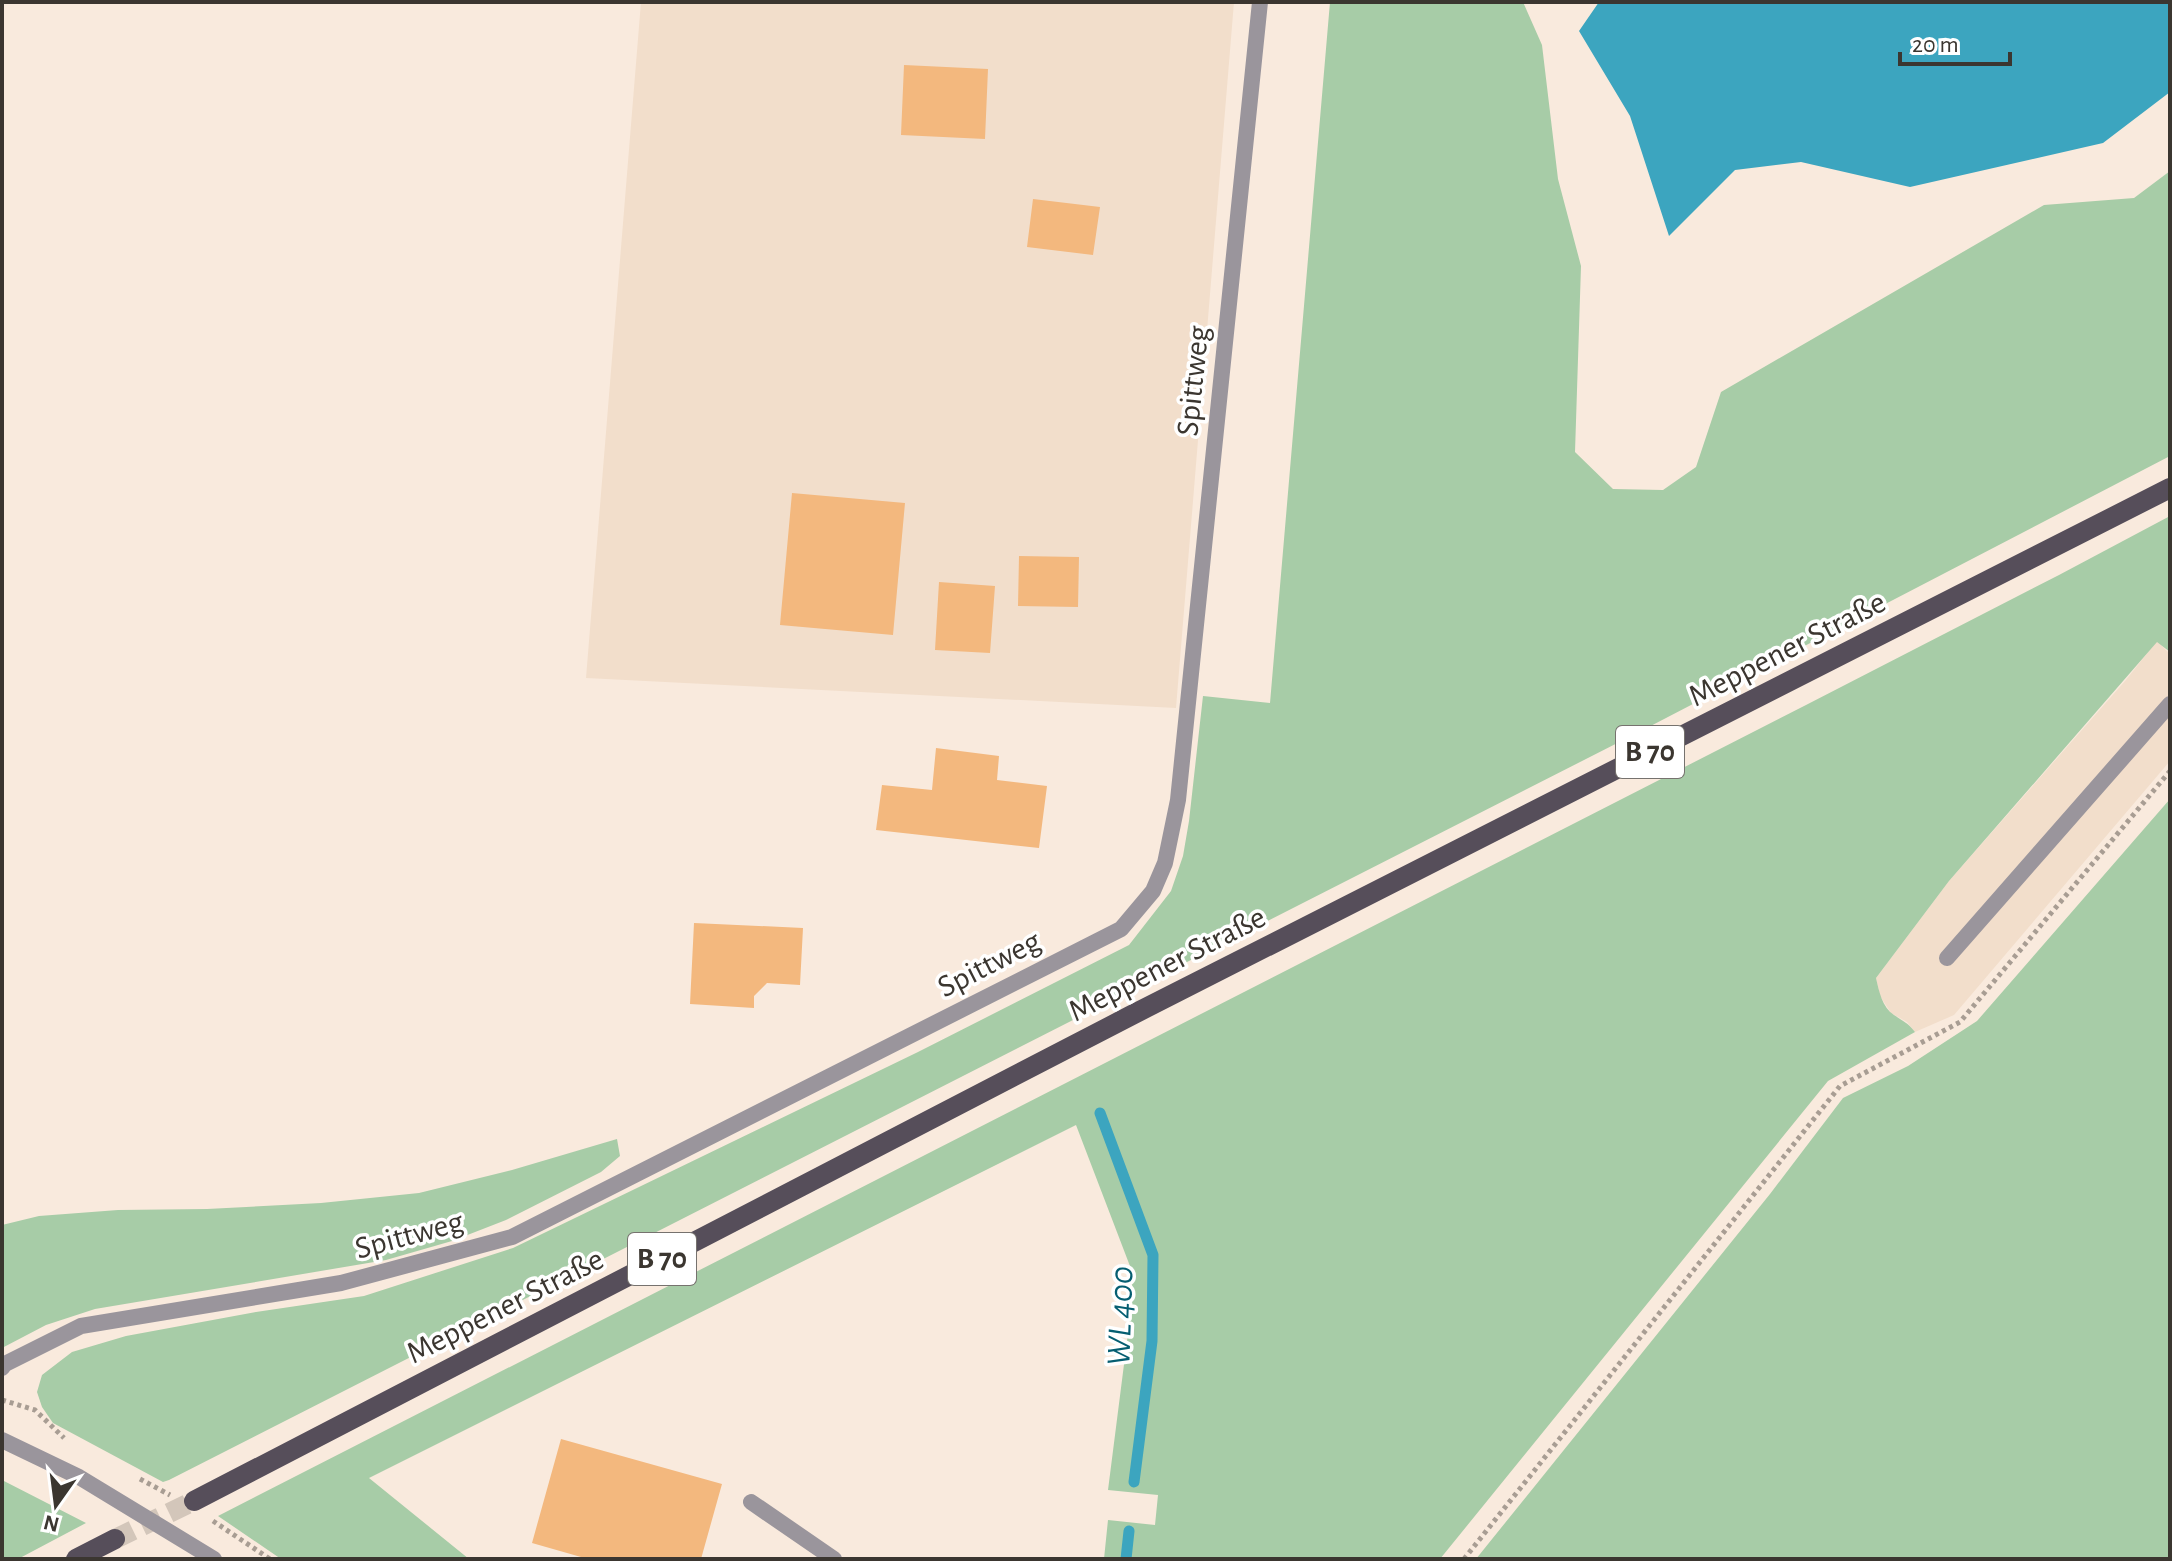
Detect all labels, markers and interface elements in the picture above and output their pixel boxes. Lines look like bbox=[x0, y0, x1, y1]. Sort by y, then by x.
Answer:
scale bar bbox=[1900, 16, 2010, 66]
text: 20 m bbox=[1912, 33, 1959, 57]
street label: Spittweg bbox=[1171, 324, 1215, 438]
street label: Meppener Straße bbox=[1683, 586, 1891, 712]
road number: B 70 bbox=[1616, 726, 1684, 778]
street label: Meppener Straße bbox=[1063, 901, 1271, 1027]
street label: Spittweg bbox=[932, 924, 1046, 1003]
street label: Spittweg bbox=[351, 1205, 467, 1265]
road number: B 70 bbox=[628, 1233, 696, 1285]
street label: Meppener Straße bbox=[401, 1243, 609, 1369]
water label: WL 400 bbox=[1102, 1265, 1140, 1367]
north arrow bbox=[16, 1465, 96, 1545]
text: N bbox=[41, 1511, 61, 1536]

